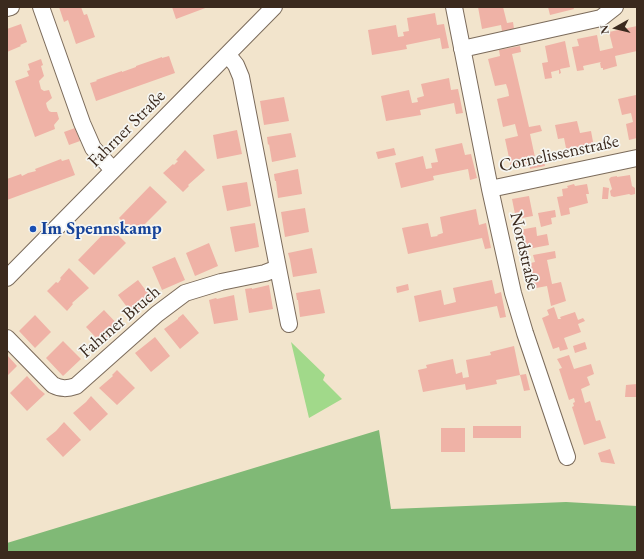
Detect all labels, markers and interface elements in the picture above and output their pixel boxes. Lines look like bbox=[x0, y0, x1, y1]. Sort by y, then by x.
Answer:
north arrow bbox=[596, 8, 636, 48]
text: N bbox=[597, 24, 612, 35]
street label: Fahrner Straße bbox=[84, 86, 170, 172]
street label: Cornelissenstraße bbox=[497, 131, 621, 177]
street label: Nordstraße bbox=[505, 210, 543, 292]
place label: Im Spennskamp bbox=[41, 218, 162, 240]
marker: Im Spennskamp bbox=[28, 224, 38, 234]
street label: Fahrner Bruch bbox=[75, 281, 165, 363]

